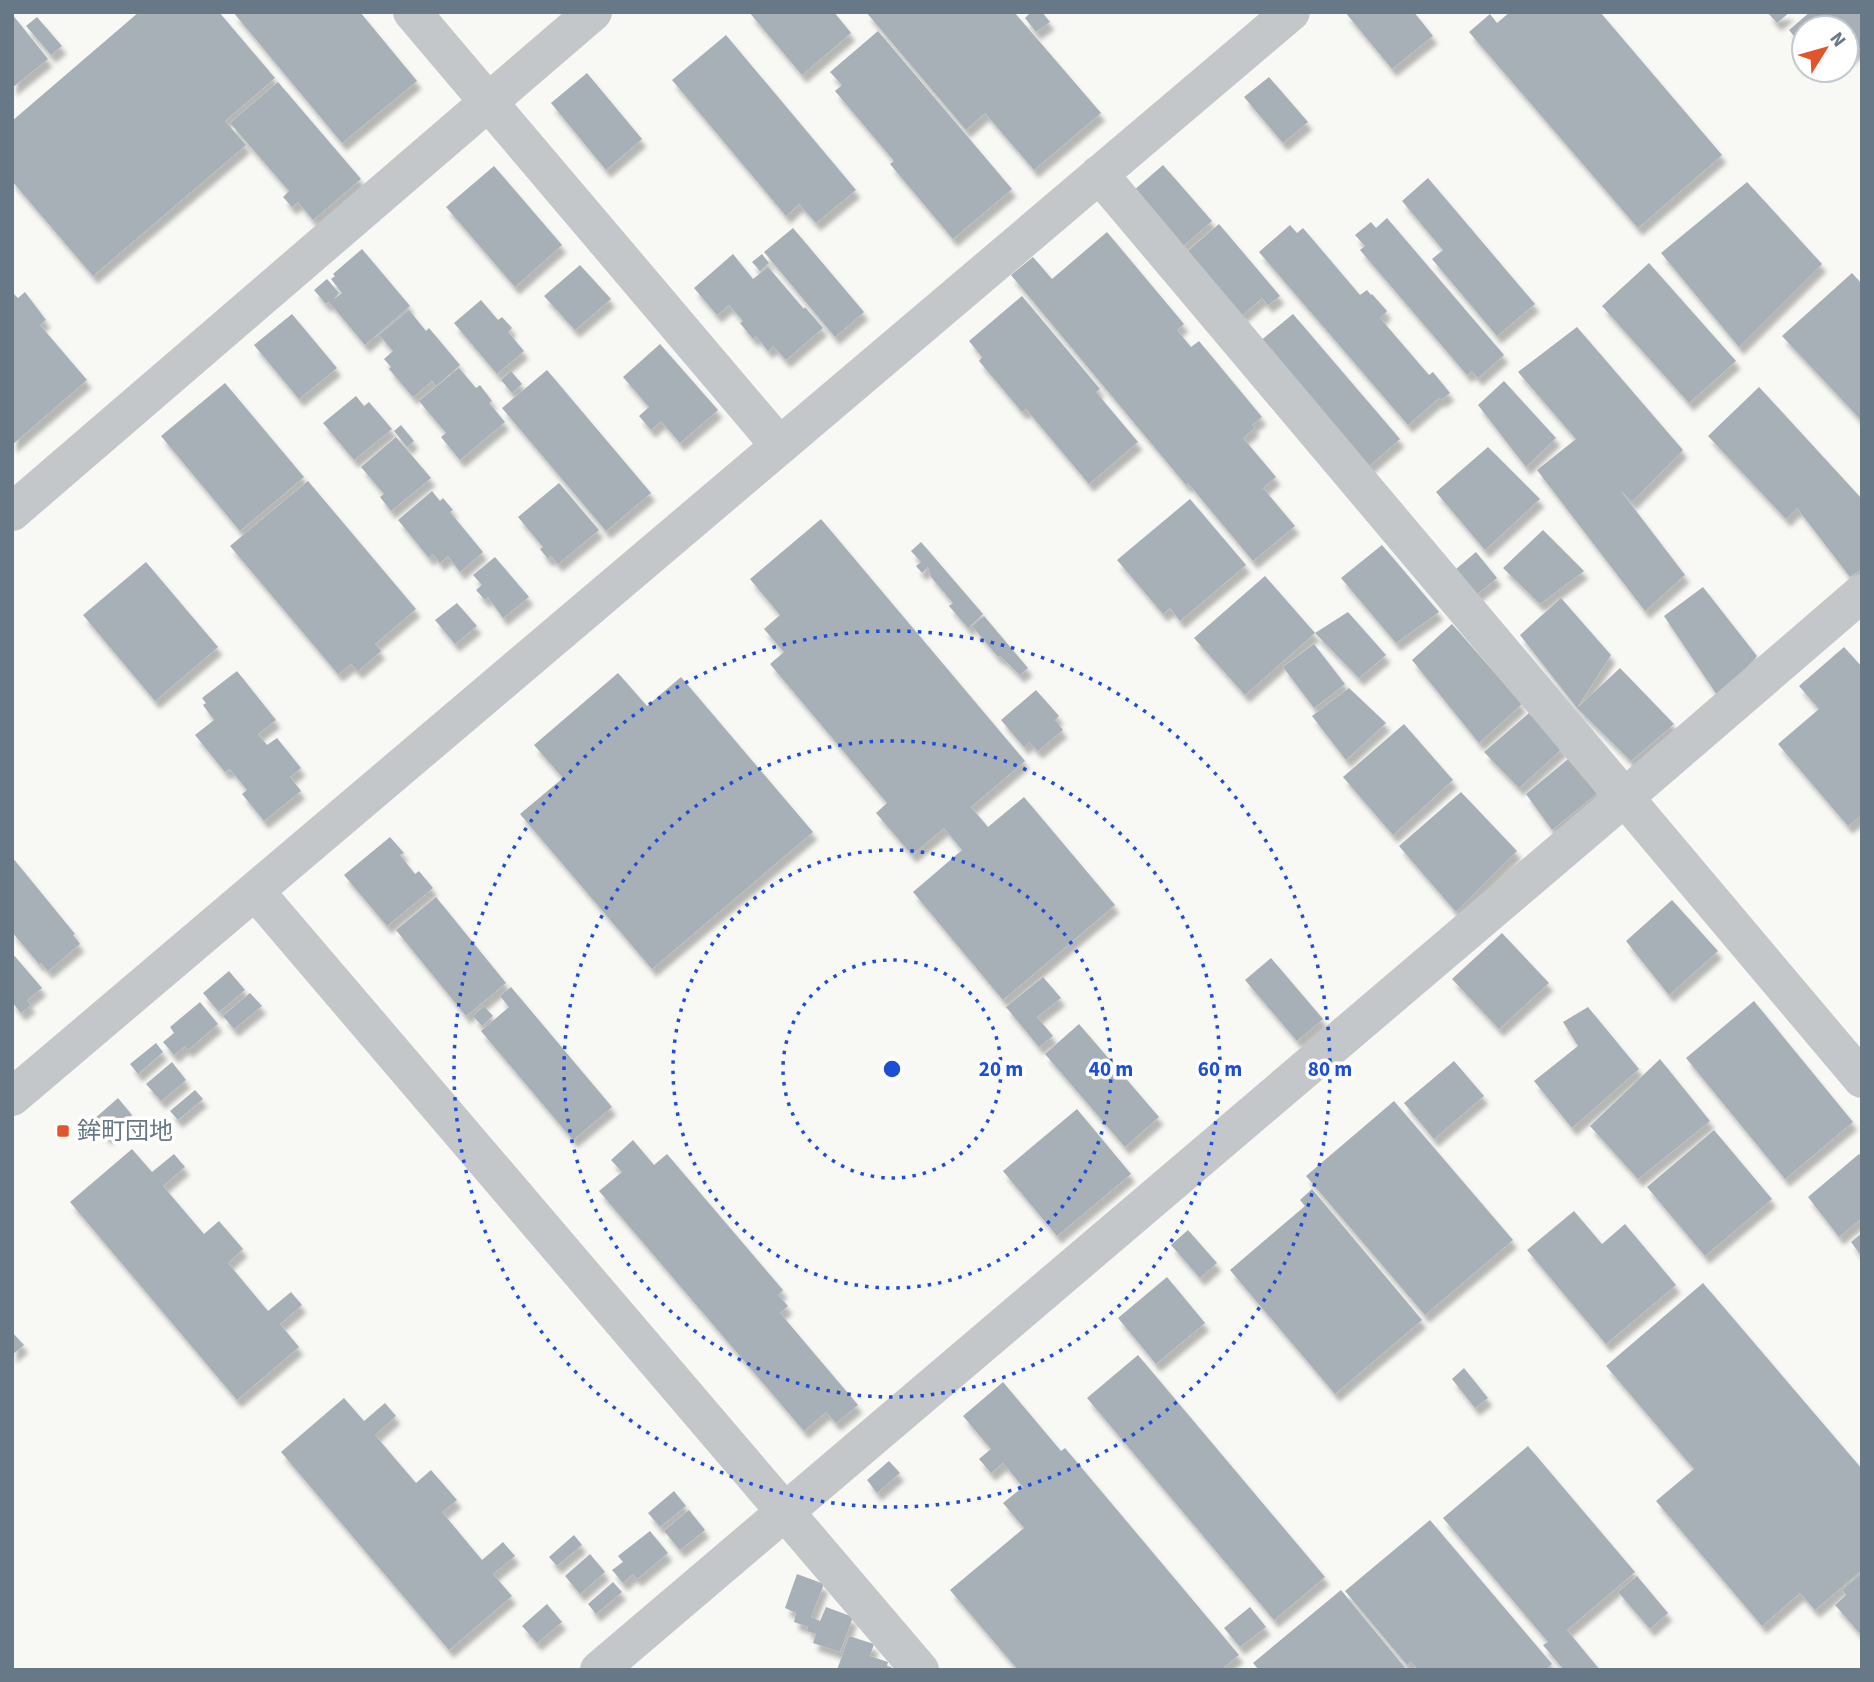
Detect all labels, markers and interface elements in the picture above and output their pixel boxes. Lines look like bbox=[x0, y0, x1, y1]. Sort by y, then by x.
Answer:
north arrow bbox=[1790, 14, 1860, 84]
text: N bbox=[1823, 26, 1852, 53]
text: 20 m bbox=[979, 1054, 1023, 1084]
text: 40 m bbox=[1089, 1054, 1133, 1084]
text: 60 m bbox=[1198, 1054, 1242, 1084]
text: 80 m bbox=[1308, 1054, 1352, 1084]
centre of rings bbox=[880, 1057, 904, 1081]
place label: 鉾町団地 bbox=[77, 1114, 173, 1149]
marker: 鉾町団地 bbox=[55, 1123, 71, 1139]

